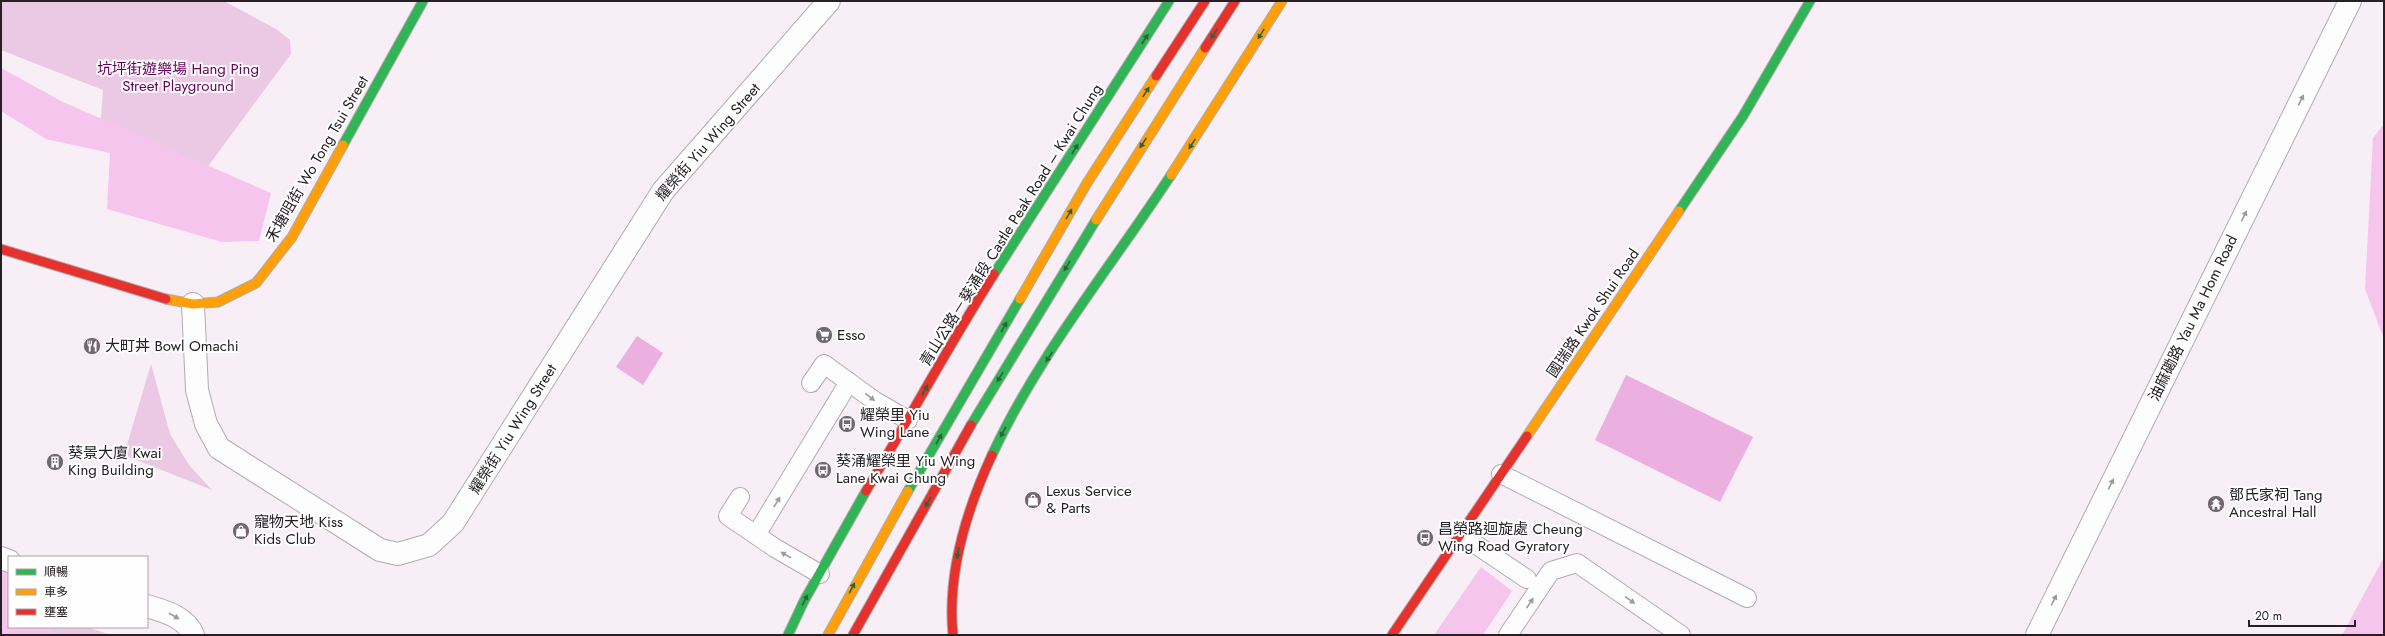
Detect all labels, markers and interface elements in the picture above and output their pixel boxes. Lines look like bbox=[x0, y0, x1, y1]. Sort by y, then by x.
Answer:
one-way arrow bbox=[1210, 29, 1218, 39]
one-way arrow bbox=[1257, 29, 1265, 39]
one-way arrow bbox=[1141, 34, 1149, 44]
park label: 坑坪街遊樂場 Hang Ping Street Playground bbox=[97, 58, 259, 97]
street label: 禾塘咀街 Wo Tong Tsui Street bbox=[260, 71, 374, 246]
street label: 耀榮街 Yiu Wing Street bbox=[651, 78, 766, 206]
street label: 青山公路－葵涌段 Castle Peak Road – Kwai Chung bbox=[914, 79, 1108, 371]
one-way arrow bbox=[1143, 86, 1150, 98]
one-way arrow bbox=[2298, 94, 2304, 106]
one-way arrow bbox=[1140, 137, 1147, 149]
one-way arrow bbox=[1188, 139, 1196, 149]
one-way arrow bbox=[1071, 143, 1078, 155]
one-way arrow bbox=[1066, 209, 1073, 220]
one-way arrow bbox=[2240, 211, 2247, 222]
street label: 油麻磡路 Yau Ma Hom Road bbox=[2143, 231, 2243, 405]
street label: 國瑞路 Kwok Shui Road bbox=[1542, 244, 1644, 382]
one-way arrow bbox=[1064, 260, 1071, 272]
one-way arrow bbox=[1001, 321, 1008, 333]
place label: Esso bbox=[837, 324, 866, 346]
supermarket icon: Esso bbox=[814, 325, 834, 345]
place label: 大町丼 Bowl Omachi bbox=[105, 335, 239, 357]
restaurant icon: 大町丼 Bowl Omachi bbox=[82, 336, 102, 356]
one-way arrow bbox=[1045, 352, 1053, 362]
street label: 耀榮街 Yiu Wing Street bbox=[464, 359, 562, 498]
one-way arrow bbox=[996, 372, 1004, 382]
one-way arrow bbox=[921, 384, 928, 395]
one-way arrow bbox=[865, 393, 876, 401]
place label: 耀榮里 Yiu Wing Lane bbox=[860, 404, 930, 443]
bus stop icon: 耀榮里 Yiu Wing Lane bbox=[837, 414, 857, 434]
one-way arrow bbox=[1000, 426, 1006, 438]
one-way arrow bbox=[935, 433, 942, 445]
place label: 葵景大廈 Kwai King Building bbox=[68, 442, 162, 481]
place label: 葵涌耀榮里 Yiu Wing Lane Kwai Chung bbox=[836, 450, 975, 489]
building icon: 葵景大廈 Kwai King Building bbox=[45, 452, 65, 472]
bus stop icon: 葵涌耀榮里 Yiu Wing Lane Kwai Chung bbox=[813, 460, 833, 480]
one-way arrow bbox=[2108, 478, 2115, 489]
place label: Lexus Service & Parts bbox=[1046, 480, 1132, 519]
place label: 鄧氏家祠 Tang Ancestral Hall bbox=[2229, 484, 2323, 523]
shop icon: Lexus Service & Parts bbox=[1023, 490, 1043, 510]
temple icon: 鄧氏家祠 Tang Ancestral Hall bbox=[2206, 494, 2226, 514]
one-way arrow bbox=[773, 496, 780, 508]
one-way arrow bbox=[924, 496, 931, 508]
place label: 寵物天地 Kiss Kids Club bbox=[254, 511, 343, 550]
place label: 昌榮路迴旋處 Cheung Wing Road Gyratory bbox=[1438, 518, 1583, 557]
shop icon: 寵物天地 Kiss Kids Club bbox=[231, 521, 251, 541]
bus stop icon: 昌榮路迴旋處 Cheung Wing Road Gyratory bbox=[1415, 528, 1435, 548]
one-way arrow bbox=[955, 547, 961, 559]
one-way arrow bbox=[780, 551, 792, 558]
legend bbox=[8, 556, 148, 628]
text: 順暢 bbox=[44, 563, 68, 581]
one-way arrow bbox=[849, 582, 856, 594]
text: 車多 bbox=[44, 583, 68, 601]
one-way arrow bbox=[802, 594, 808, 606]
one-way arrow bbox=[2051, 594, 2057, 606]
one-way arrow bbox=[1625, 596, 1635, 604]
one-way arrow bbox=[1526, 597, 1534, 608]
scale bar bbox=[2249, 602, 2355, 628]
text: 壅塞 bbox=[44, 603, 68, 621]
text: 20 m bbox=[2255, 607, 2282, 625]
one-way arrow bbox=[168, 612, 179, 619]

